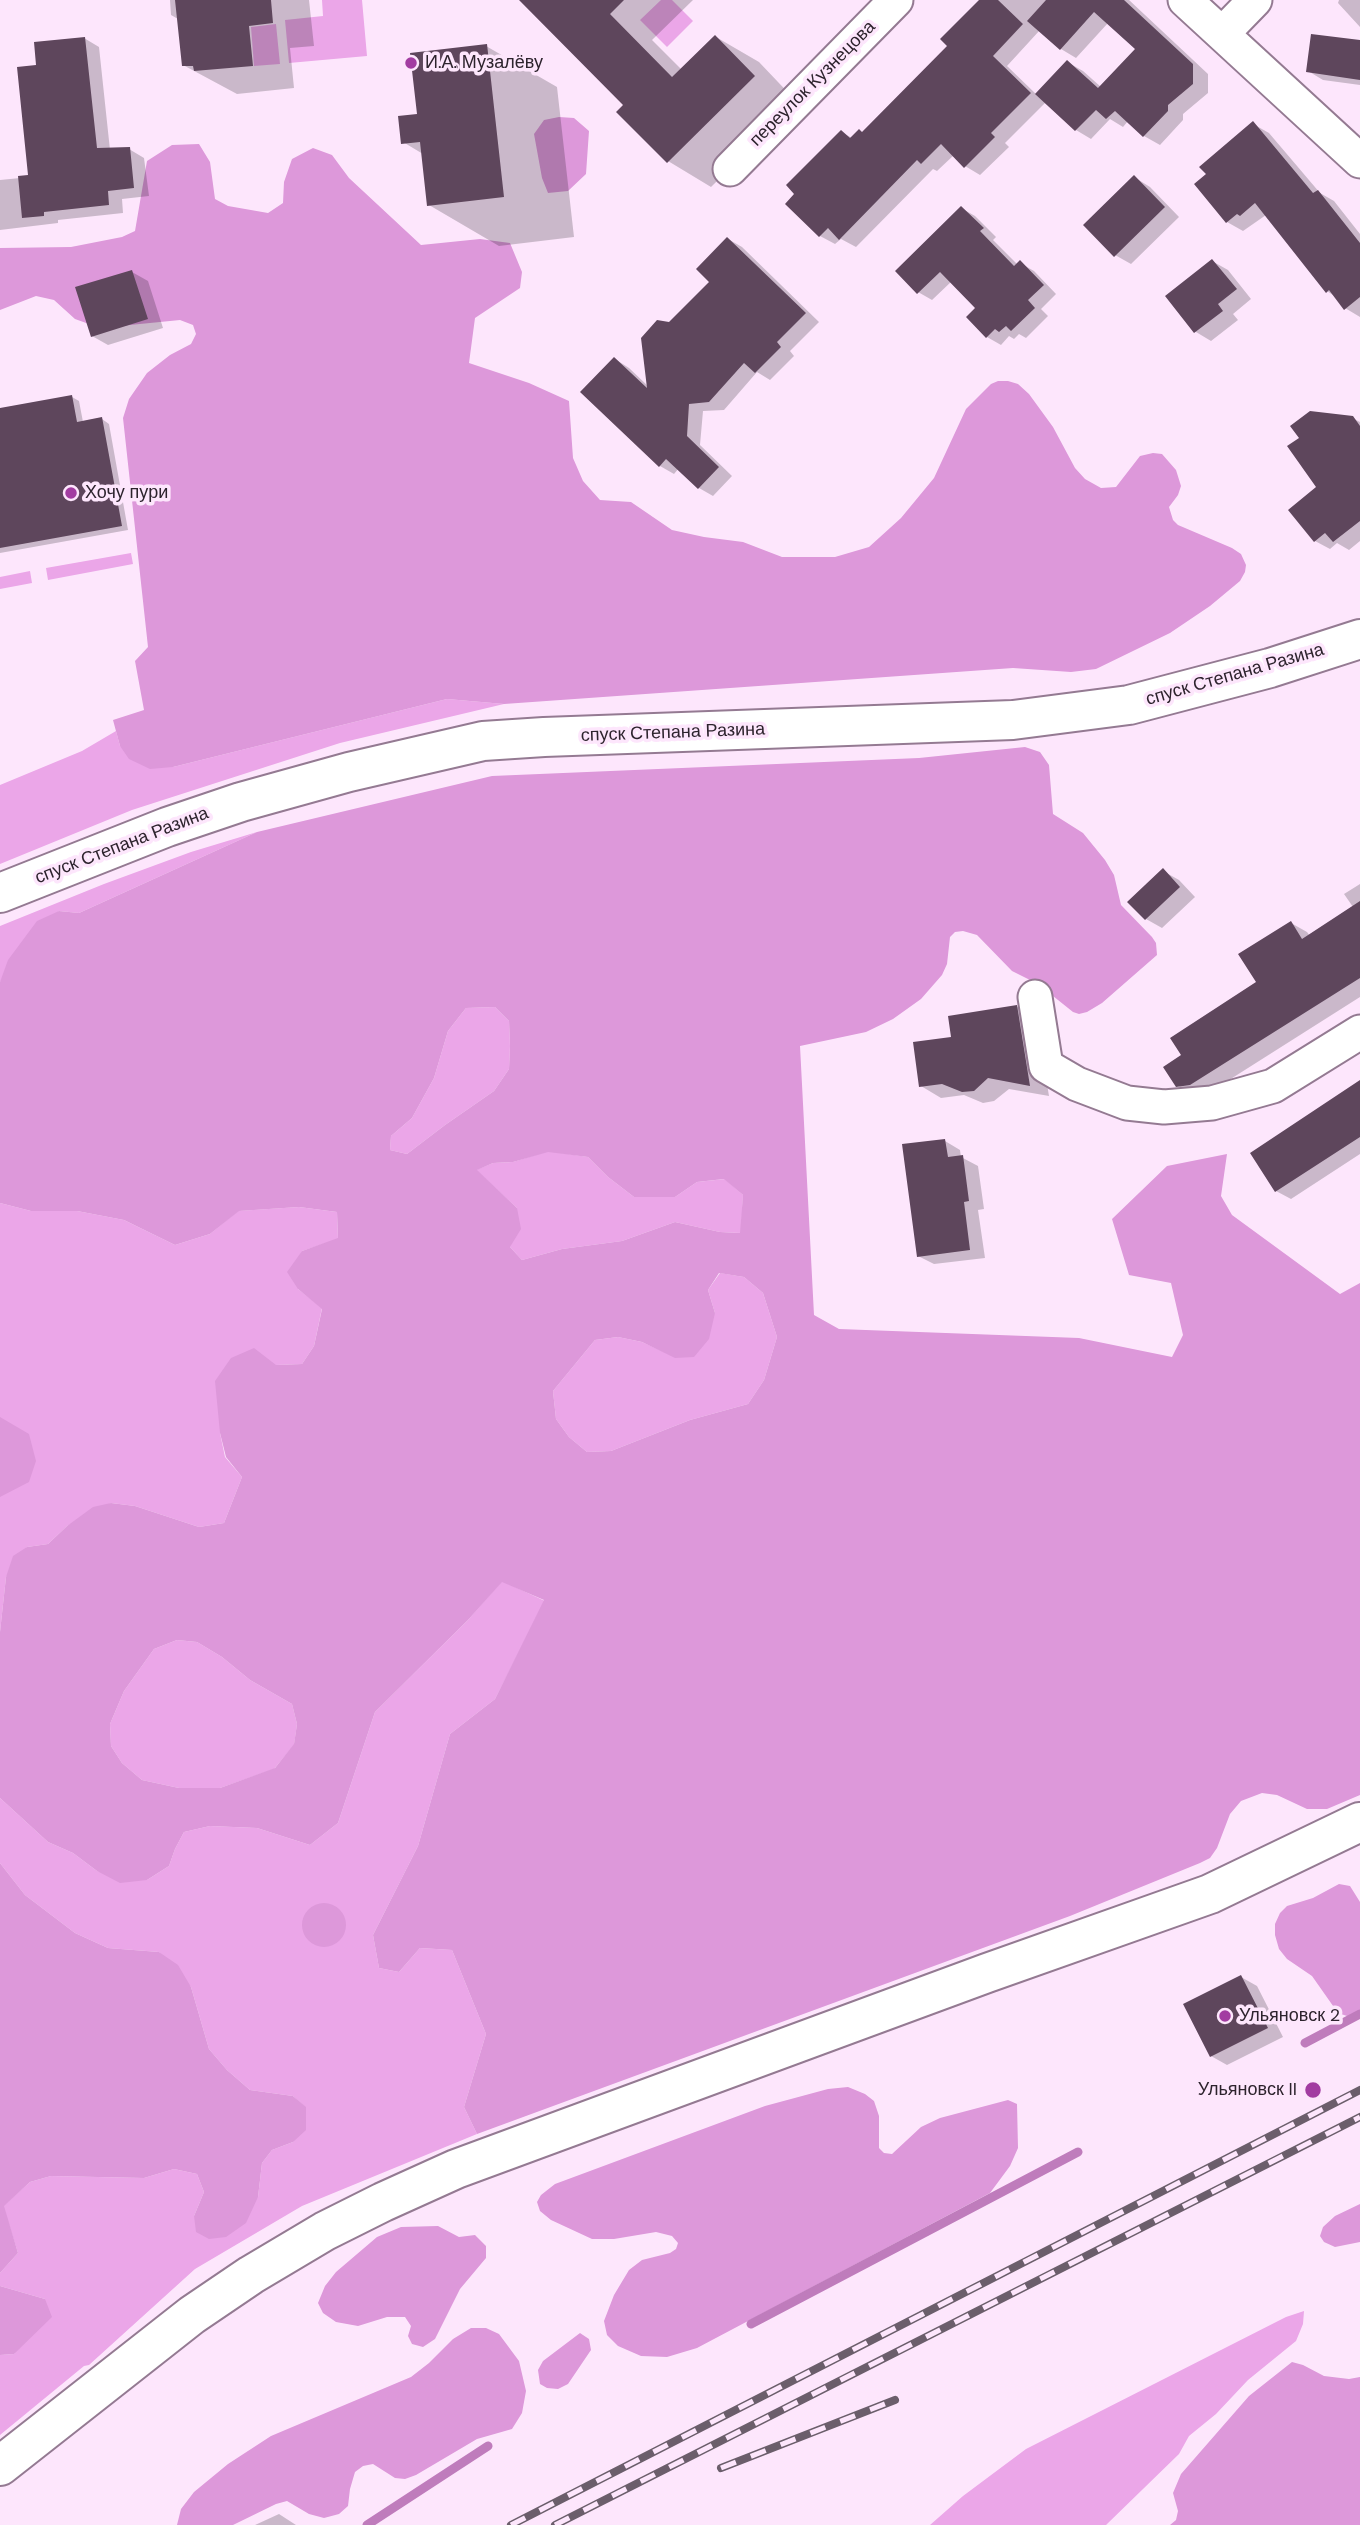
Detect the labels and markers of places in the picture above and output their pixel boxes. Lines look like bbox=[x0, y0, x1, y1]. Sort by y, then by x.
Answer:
place label: И.А. Музалёву bbox=[425, 52, 543, 74]
marker: И.А. Музалёву bbox=[403, 55, 419, 71]
place label: Хочу пури bbox=[85, 482, 168, 504]
marker: Хочу пури bbox=[63, 485, 79, 501]
place label: Ульяновск 2 bbox=[1239, 2005, 1340, 2027]
marker: Ульяновск 2 bbox=[1217, 2008, 1233, 2024]
place label: Ульяновск II bbox=[1198, 2079, 1297, 2101]
marker: Ульяновск II bbox=[1303, 2080, 1323, 2100]

